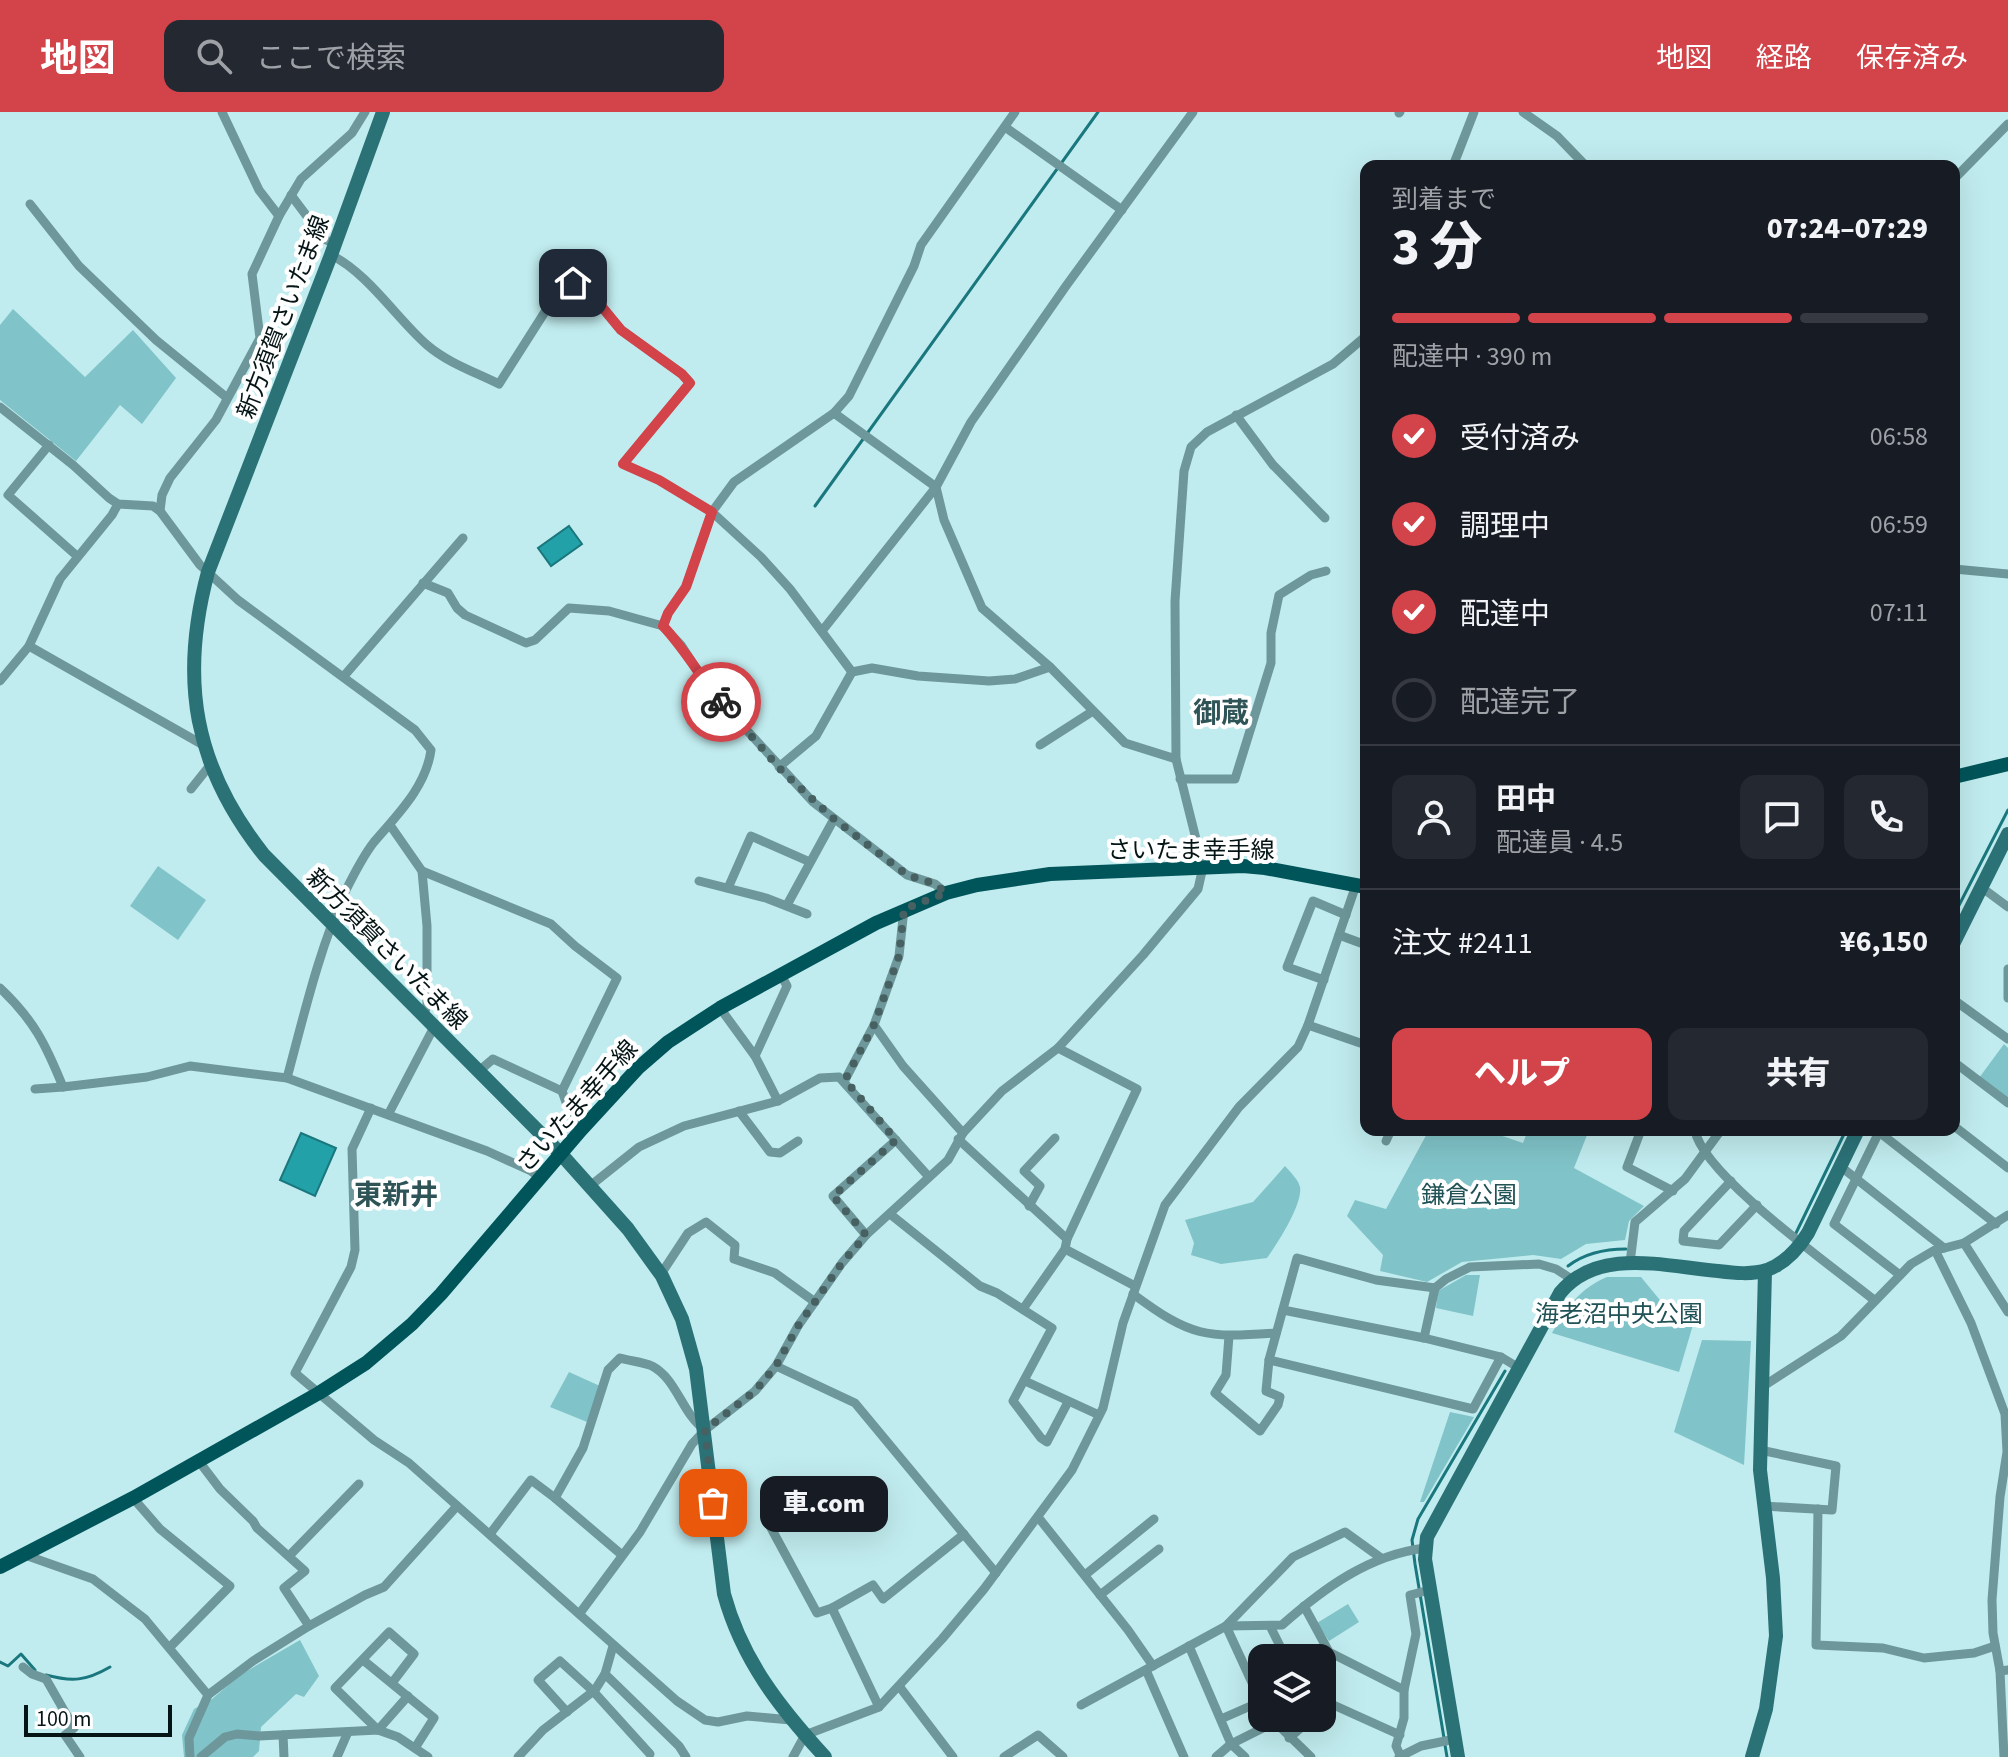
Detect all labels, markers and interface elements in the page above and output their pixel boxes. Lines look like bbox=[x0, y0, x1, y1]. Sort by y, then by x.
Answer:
search box bbox=[164, 20, 724, 92]
text: 地図 bbox=[40, 32, 116, 86]
icon: search bbox=[192, 34, 236, 78]
text: ここで検索 bbox=[256, 37, 406, 80]
text: 地図 bbox=[1656, 38, 1712, 78]
text: 経路 bbox=[1756, 38, 1812, 78]
text: 保存済み bbox=[1856, 38, 1968, 78]
text: 到着まで bbox=[1392, 181, 1496, 218]
text: 07:24–07:29 bbox=[1767, 207, 1928, 250]
street label: 新方須賀さいたま線 bbox=[229, 210, 338, 424]
text: 3 分 bbox=[1392, 211, 1482, 285]
pin bbox=[539, 249, 607, 317]
icon: home bbox=[551, 261, 595, 305]
text: 配達中 · 390 m bbox=[1392, 338, 1552, 375]
icon: check bbox=[1392, 414, 1436, 458]
text: 受付済み bbox=[1460, 417, 1580, 460]
text: 06:58 bbox=[1870, 418, 1928, 455]
icon: check bbox=[1392, 502, 1436, 546]
text: 調理中 bbox=[1460, 505, 1550, 548]
text: 06:59 bbox=[1870, 506, 1928, 543]
icon: check bbox=[1392, 590, 1436, 634]
text: 配達中 bbox=[1460, 593, 1550, 636]
text: 07:11 bbox=[1870, 594, 1928, 631]
courier bbox=[681, 662, 761, 742]
icon: bike bbox=[699, 680, 743, 724]
text: 配達完了 bbox=[1460, 681, 1580, 724]
district label: 御蔵 bbox=[1193, 693, 1249, 733]
button: person bbox=[1392, 775, 1476, 859]
button: chat bbox=[1740, 775, 1824, 859]
button: phone bbox=[1844, 775, 1928, 859]
text: 田中 bbox=[1496, 778, 1556, 821]
text: 配達員 · 4.5 bbox=[1496, 824, 1623, 861]
street label: さいたま幸手線 bbox=[1107, 833, 1275, 868]
street label: 新方須賀さいたま線 bbox=[298, 861, 475, 1038]
text: ¥6,150 bbox=[1840, 920, 1928, 963]
text: 注文 #2411 bbox=[1392, 922, 1533, 965]
button: ヘルプ bbox=[1392, 1028, 1652, 1120]
button: 共有 bbox=[1668, 1028, 1928, 1120]
street label: さいたま幸手線 bbox=[508, 1032, 646, 1180]
district label: 東新井 bbox=[354, 1175, 438, 1215]
park label: 鎌倉公園 bbox=[1421, 1178, 1517, 1213]
park label: 海老沼中央公園 bbox=[1535, 1297, 1703, 1332]
pin bbox=[679, 1469, 747, 1537]
callout: 車.com bbox=[761, 1475, 889, 1531]
icon: bag bbox=[691, 1481, 735, 1525]
text: 車.com bbox=[783, 1485, 865, 1522]
map controls bbox=[1248, 1644, 1336, 1732]
button: layers bbox=[1248, 1644, 1336, 1732]
scale bar bbox=[24, 1701, 172, 1737]
text: 100 m bbox=[36, 1703, 91, 1735]

